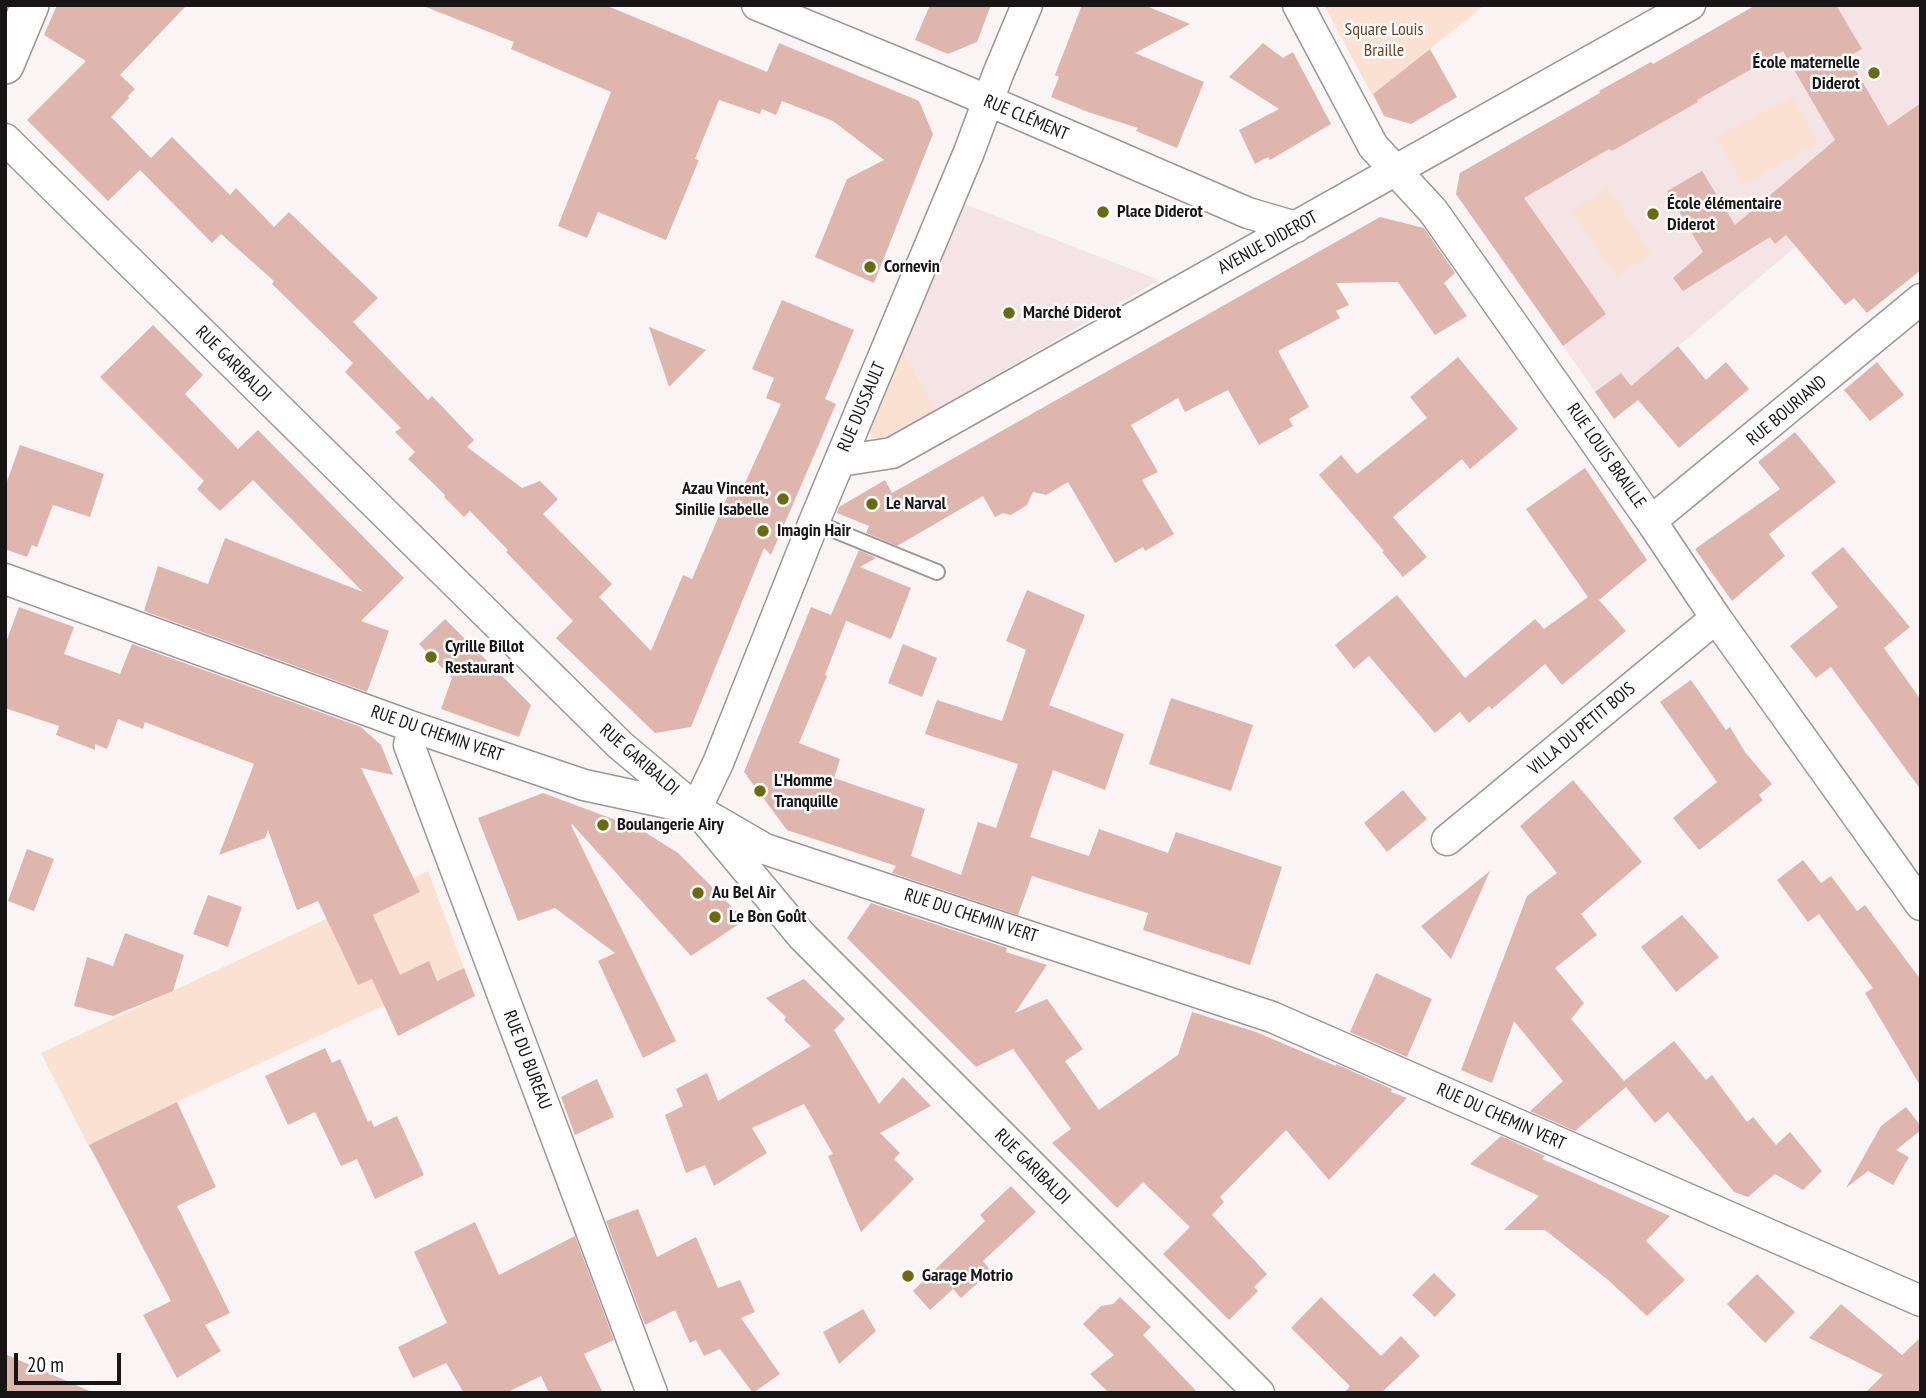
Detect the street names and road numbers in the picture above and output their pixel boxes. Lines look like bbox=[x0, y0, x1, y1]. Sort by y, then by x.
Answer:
street label: RUE CLÉMENT bbox=[980, 90, 1072, 146]
street label: AVENUE DIDEROT bbox=[1214, 207, 1322, 279]
street label: RUE GARIBALDI bbox=[191, 322, 275, 406]
street label: RUE DUSSAULT bbox=[833, 359, 891, 455]
street label: RUE BOURIAND bbox=[1743, 371, 1831, 451]
street label: RUE LOUIS BRAILLE bbox=[1562, 399, 1650, 513]
street label: VILLA DU PETIT BOIS bbox=[1524, 678, 1640, 780]
street label: RUE DU CHEMIN VERT bbox=[368, 701, 506, 767]
street label: RUE GARIBALDI bbox=[595, 720, 683, 800]
street label: RUE DU CHEMIN VERT bbox=[902, 884, 1040, 948]
street label: RUE DU BUREAU bbox=[498, 1007, 556, 1113]
street label: RUE DU CHEMIN VERT bbox=[1433, 1079, 1569, 1155]
street label: RUE GARIBALDI bbox=[990, 1125, 1074, 1209]

